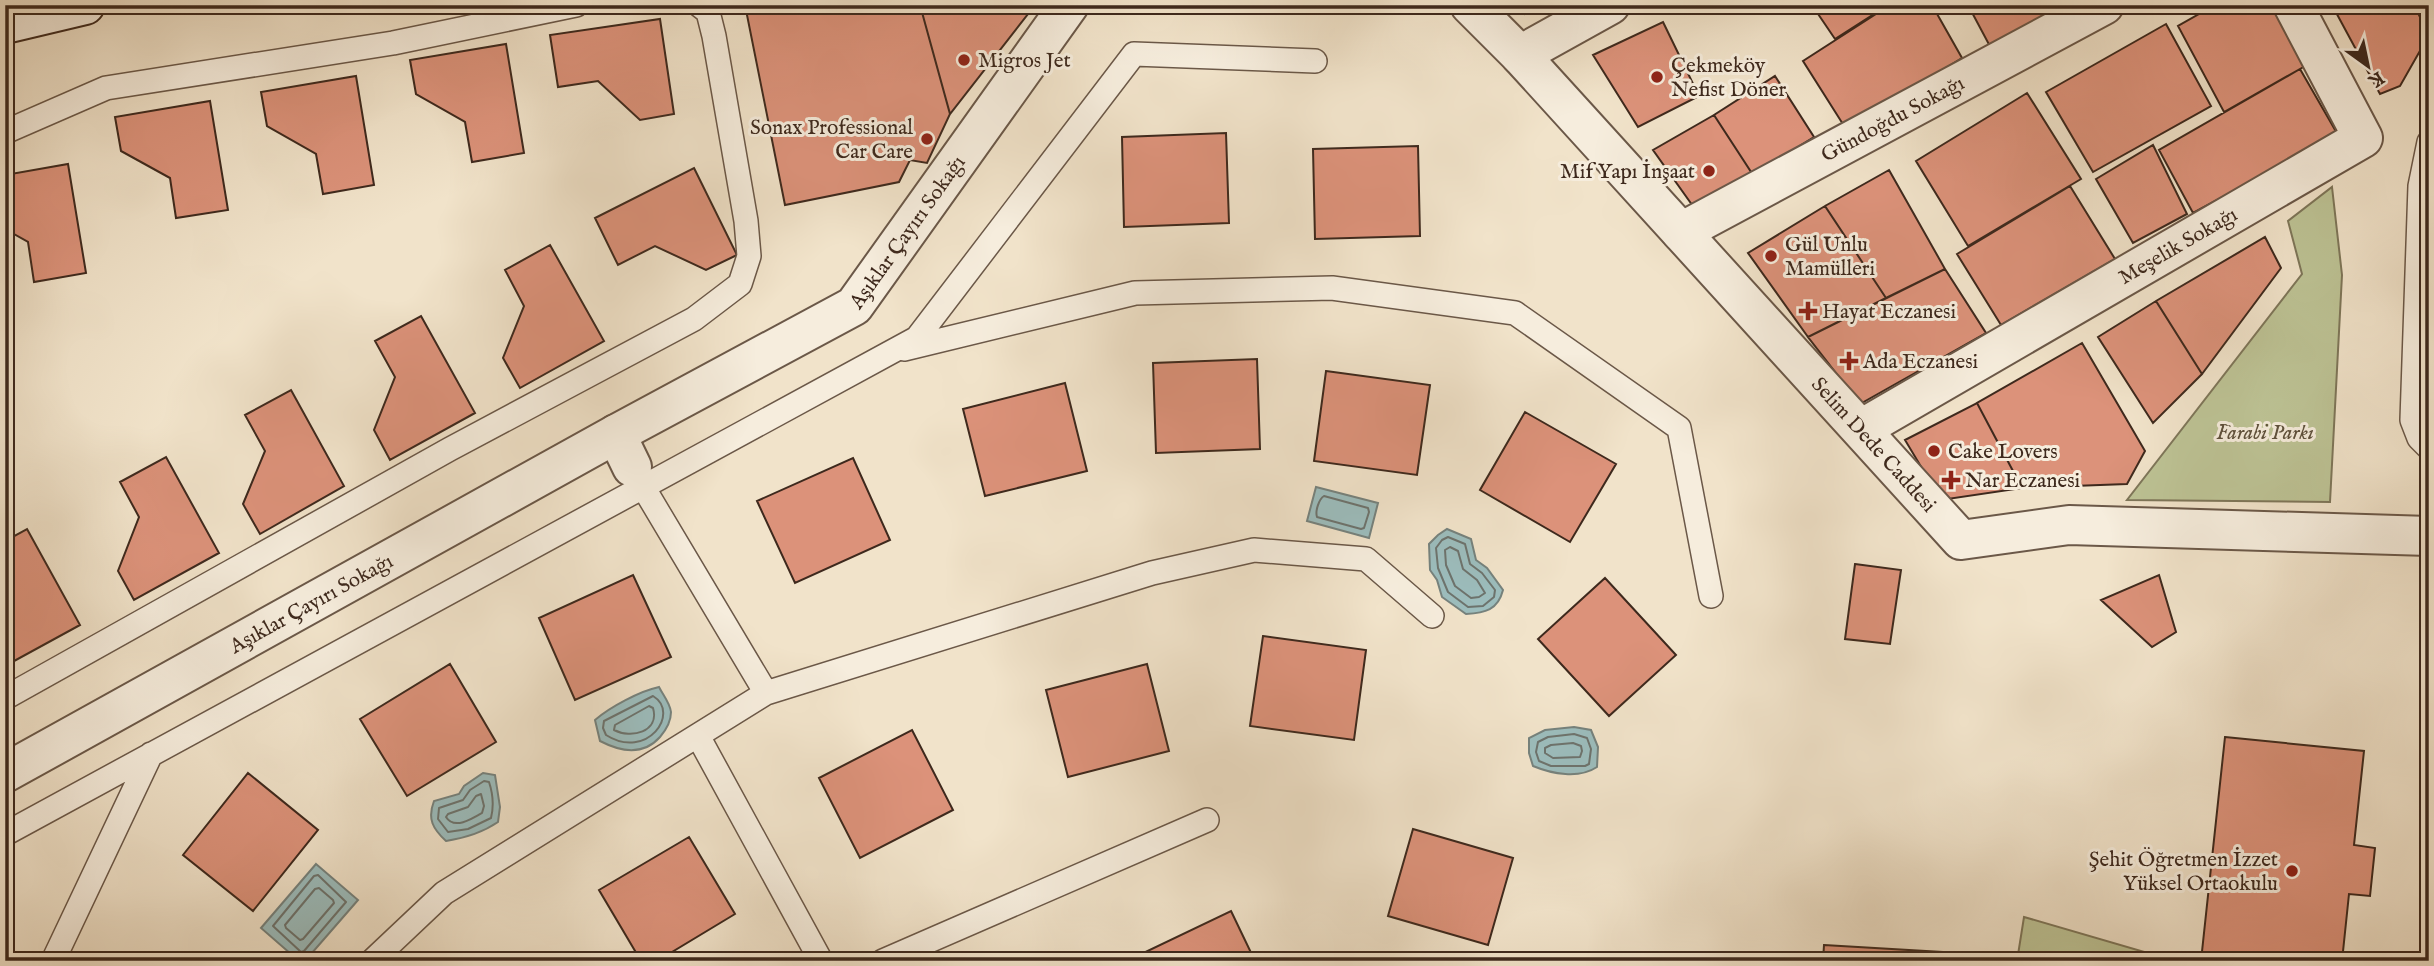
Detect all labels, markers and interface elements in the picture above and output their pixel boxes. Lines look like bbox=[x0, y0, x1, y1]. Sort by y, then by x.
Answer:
north arrow bbox=[2332, 32, 2402, 102]
place label: Migros Jet bbox=[978, 48, 1071, 75]
marker: Migros Jet bbox=[956, 52, 972, 68]
place label: Çekmeköy Nefist Döner bbox=[1671, 53, 1787, 104]
text: K bbox=[2363, 65, 2388, 93]
marker: Çekmeköy Nefist Döner bbox=[1649, 69, 1665, 85]
street label: Gündoğdu Sokağı bbox=[1817, 70, 1970, 169]
place label: Sonax Professional Car Care bbox=[750, 115, 913, 166]
marker: Sonax Professional Car Care bbox=[919, 131, 935, 147]
street label: Aşıklar Çayırı Sokağı bbox=[843, 151, 972, 316]
place label: Mif Yapı İnşaat bbox=[1560, 159, 1695, 186]
marker: Mif Yapı İnşaat bbox=[1701, 163, 1717, 179]
street label: Meşelik Sokağı bbox=[2114, 202, 2243, 292]
place label: Gül Unlu Mamülleri bbox=[1785, 232, 1875, 283]
marker: Gül Unlu Mamülleri bbox=[1763, 248, 1779, 264]
place label: Hayat Eczanesi bbox=[1822, 299, 1956, 326]
marker: Hayat Eczanesi bbox=[1800, 303, 1816, 319]
place label: Ada Eczanesi bbox=[1862, 349, 1978, 376]
marker: Ada Eczanesi bbox=[1841, 353, 1857, 369]
street label: Selim Dede Caddesi bbox=[1805, 372, 1941, 519]
park label: Farabi Parkı bbox=[2216, 420, 2314, 447]
place label: Cake Lovers bbox=[1948, 439, 2058, 466]
marker: Cake Lovers bbox=[1926, 443, 1942, 459]
place label: Nar Eczanesi bbox=[1965, 468, 2080, 495]
marker: Nar Eczanesi bbox=[1943, 472, 1959, 488]
street label: Aşıklar Çayırı Sokağı bbox=[224, 548, 398, 661]
place label: Şehit Öğretmen İzzet Yüksel Ortaokulu bbox=[2089, 847, 2278, 898]
marker: Şehit Öğretmen İzzet Yüksel Ortaokulu bbox=[2284, 863, 2300, 879]

